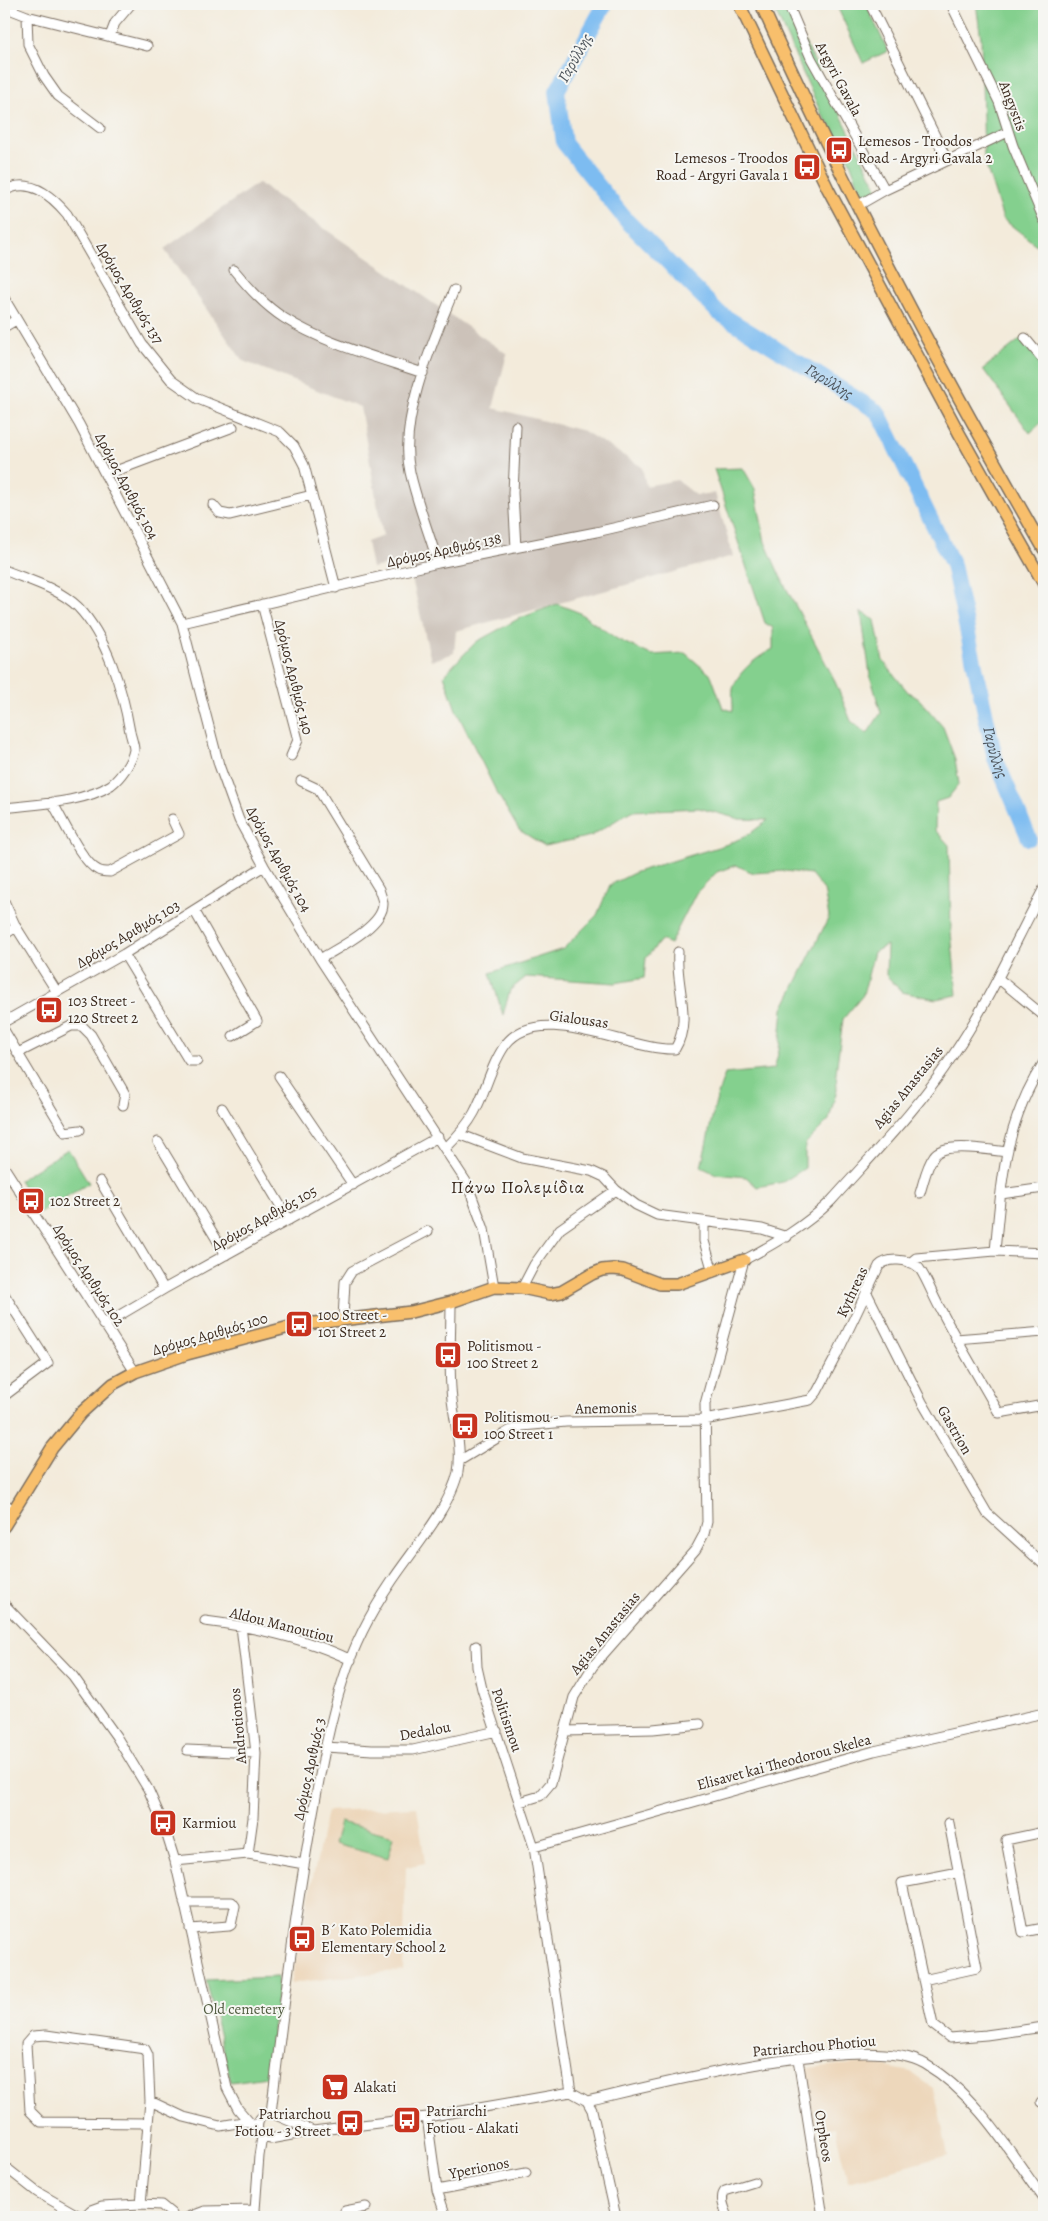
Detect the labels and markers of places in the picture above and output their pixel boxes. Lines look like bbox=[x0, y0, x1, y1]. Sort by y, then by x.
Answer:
place label: Lemesos - Troodos Road - Argyri Gavala 2 bbox=[858, 131, 992, 168]
bus stop icon: Lemesos - Troodos Road - Argyri Gavala 2 bbox=[824, 135, 854, 165]
place label: Lemesos - Troodos Road - Argyri Gavala 1 bbox=[656, 148, 788, 185]
bus stop icon: Lemesos - Troodos Road - Argyri Gavala 1 bbox=[792, 152, 822, 182]
place label: 103 Street - 120 Street 2 bbox=[68, 991, 138, 1028]
bus stop icon: 103 Street - 120 Street 2 bbox=[34, 995, 64, 1025]
bus stop icon: 102 Street 2 bbox=[16, 1186, 46, 1216]
place label: 102 Street 2 bbox=[50, 1191, 120, 1211]
place label: 100 Street - 101 Street 2 bbox=[318, 1305, 387, 1342]
bus stop icon: 100 Street - 101 Street 2 bbox=[284, 1309, 314, 1339]
place label: Politismou - 100 Street 2 bbox=[467, 1336, 542, 1373]
bus stop icon: Politismou - 100 Street 2 bbox=[433, 1340, 463, 1370]
place label: Politismou - 100 Street 1 bbox=[484, 1407, 559, 1444]
bus stop icon: Politismou - 100 Street 1 bbox=[450, 1411, 480, 1441]
bus stop icon: Karmiou bbox=[148, 1808, 178, 1838]
place label: Karmiou bbox=[182, 1813, 237, 1833]
place label: B´ Kato Polemidia Elementary School 2 bbox=[321, 1920, 446, 1957]
bus stop icon: B´ Kato Polemidia Elementary School 2 bbox=[287, 1924, 317, 1954]
supermarket icon: Alakati bbox=[320, 2072, 350, 2102]
place label: Alakati bbox=[353, 2077, 396, 2097]
place label: Patriarchi Fotiou - Alakati bbox=[426, 2101, 519, 2138]
place label: Patriarchou Fotiou - 3 Street bbox=[235, 2104, 332, 2141]
bus stop icon: Patriarchi Fotiou - Alakati bbox=[392, 2105, 422, 2135]
bus stop icon: Patriarchou Fotiou - 3 Street bbox=[335, 2108, 365, 2138]

